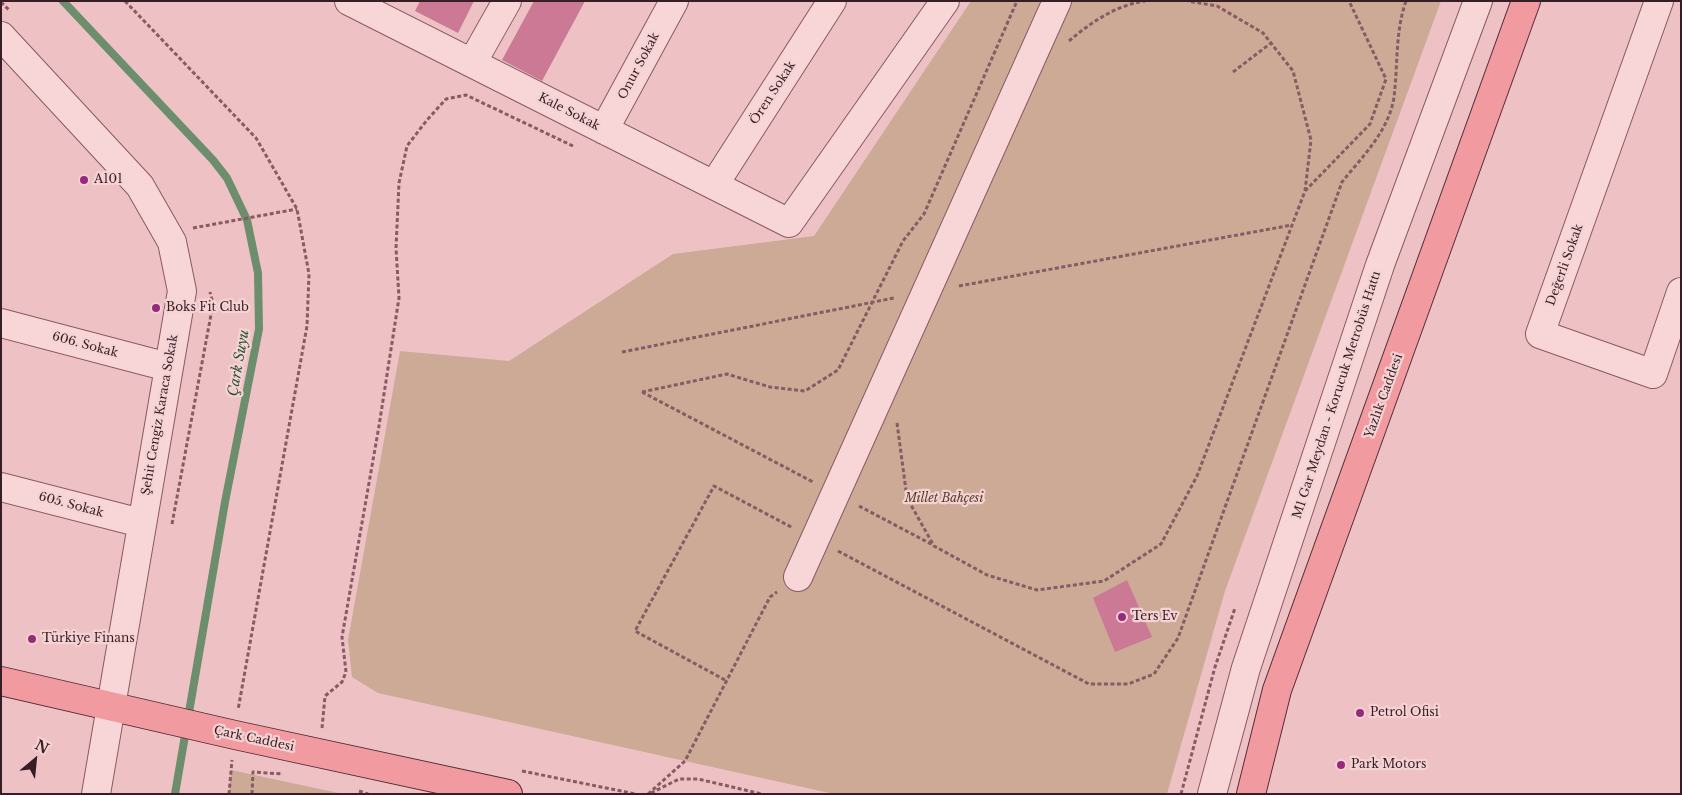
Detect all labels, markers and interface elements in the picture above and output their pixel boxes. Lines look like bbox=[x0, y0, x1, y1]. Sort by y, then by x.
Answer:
street label: Onur Sokak bbox=[615, 30, 663, 102]
street label: Ören Sokak bbox=[747, 59, 799, 127]
street label: Kale Sokak bbox=[536, 90, 602, 134]
place label: A101 bbox=[94, 173, 123, 187]
marker: A101 bbox=[78, 174, 90, 186]
street label: Değerli Sokak bbox=[1544, 222, 1586, 308]
street label: M1 Gar Meydan - Korucuk Metrobüs Hattı bbox=[1290, 269, 1384, 521]
place label: Boks Fit Club bbox=[166, 301, 249, 315]
marker: Boks Fit Club bbox=[150, 302, 162, 314]
water label: Çark Suyu bbox=[225, 328, 253, 398]
street label: 606. Sokak bbox=[50, 329, 120, 361]
street label: Şehit Cengiz Karaca Sokak bbox=[139, 333, 181, 497]
street label: Yazlık Caddesi bbox=[1362, 352, 1406, 440]
street label: 605. Sokak bbox=[37, 489, 105, 521]
park label: Millet Bahçesi bbox=[905, 492, 983, 506]
place label: Ters Ev bbox=[1132, 610, 1178, 624]
marker: Ters Ev bbox=[1116, 611, 1128, 623]
place label: Türkiye Finans bbox=[42, 632, 135, 646]
marker: Türkiye Finans bbox=[26, 633, 38, 645]
place label: Petrol Ofisi bbox=[1370, 706, 1439, 720]
marker: Petrol Ofisi bbox=[1354, 707, 1366, 719]
street label: Çark Caddesi bbox=[213, 723, 295, 755]
north arrow bbox=[10, 735, 60, 785]
text: N bbox=[32, 736, 52, 758]
place label: Park Motors bbox=[1351, 758, 1426, 772]
marker: Park Motors bbox=[1335, 759, 1347, 771]

